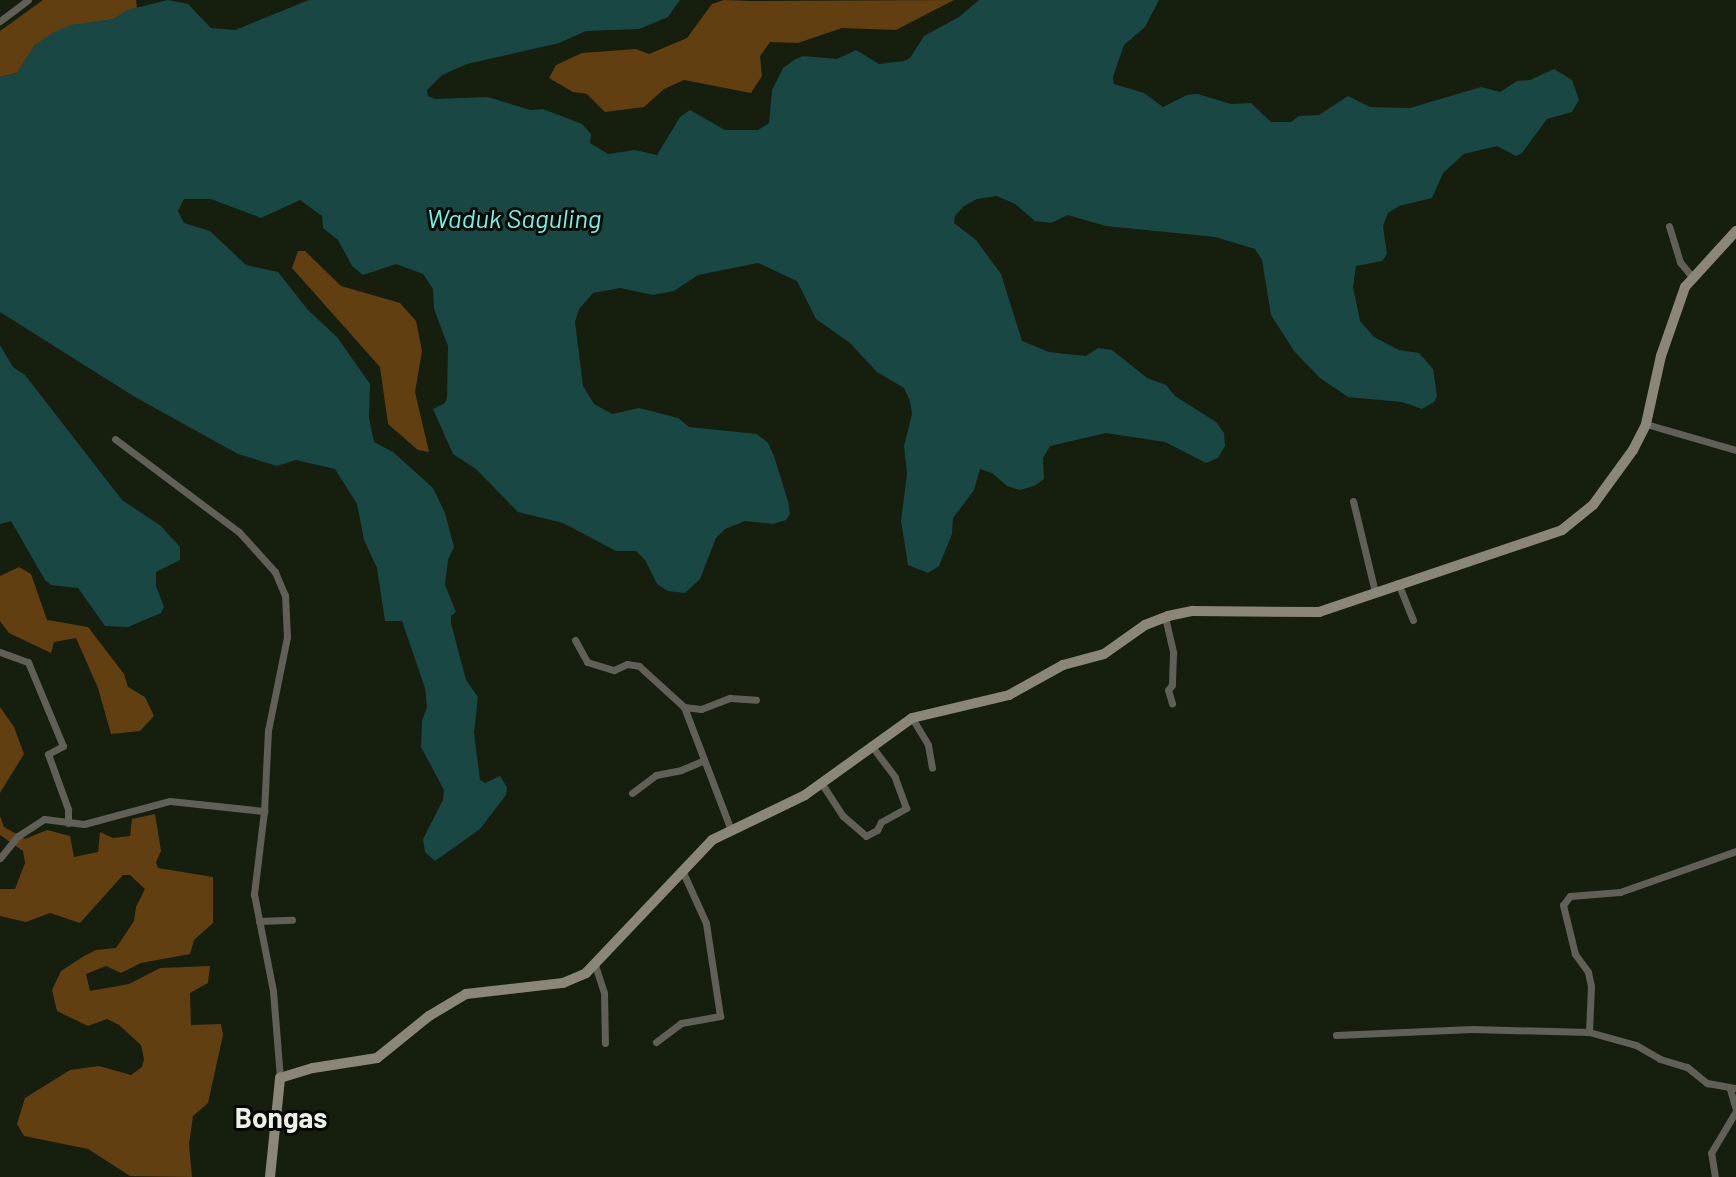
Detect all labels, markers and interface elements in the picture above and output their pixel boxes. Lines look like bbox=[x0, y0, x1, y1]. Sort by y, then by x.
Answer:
water label: Waduk Saguling bbox=[427, 202, 601, 234]
district label: Bongas bbox=[235, 1100, 327, 1134]

